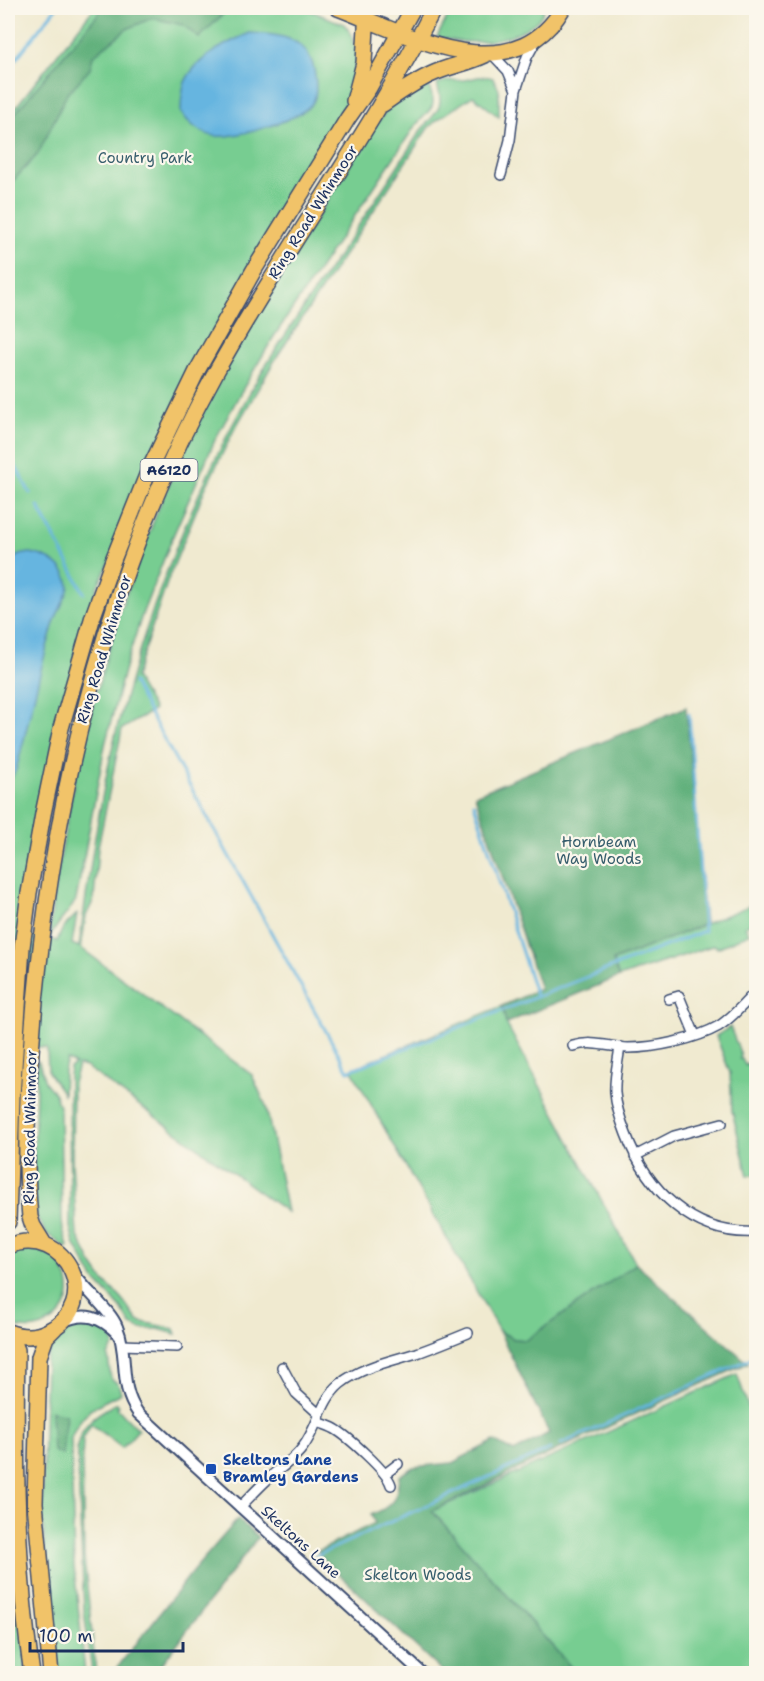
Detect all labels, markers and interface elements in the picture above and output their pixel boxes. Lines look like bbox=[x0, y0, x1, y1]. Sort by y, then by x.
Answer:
street label: Ring Road Whinmoor bbox=[263, 141, 363, 283]
park label: Country Park bbox=[98, 148, 192, 168]
road number: A6120 bbox=[140, 459, 198, 481]
street label: Ring Road Whinmoor bbox=[72, 572, 136, 726]
park label: Hornbeam Way Woods bbox=[556, 832, 642, 869]
street label: Ring Road Whinmoor bbox=[19, 1049, 41, 1205]
place label: Skeltons Lane Bramley Gardens bbox=[223, 1450, 359, 1487]
marker: Skeltons Lane Bramley Gardens bbox=[204, 1462, 218, 1476]
street label: Skeltons Lane bbox=[257, 1501, 345, 1583]
park label: Skelton Woods bbox=[364, 1565, 472, 1585]
scale bar bbox=[30, 1615, 183, 1653]
text: 100 m bbox=[39, 1624, 93, 1648]

